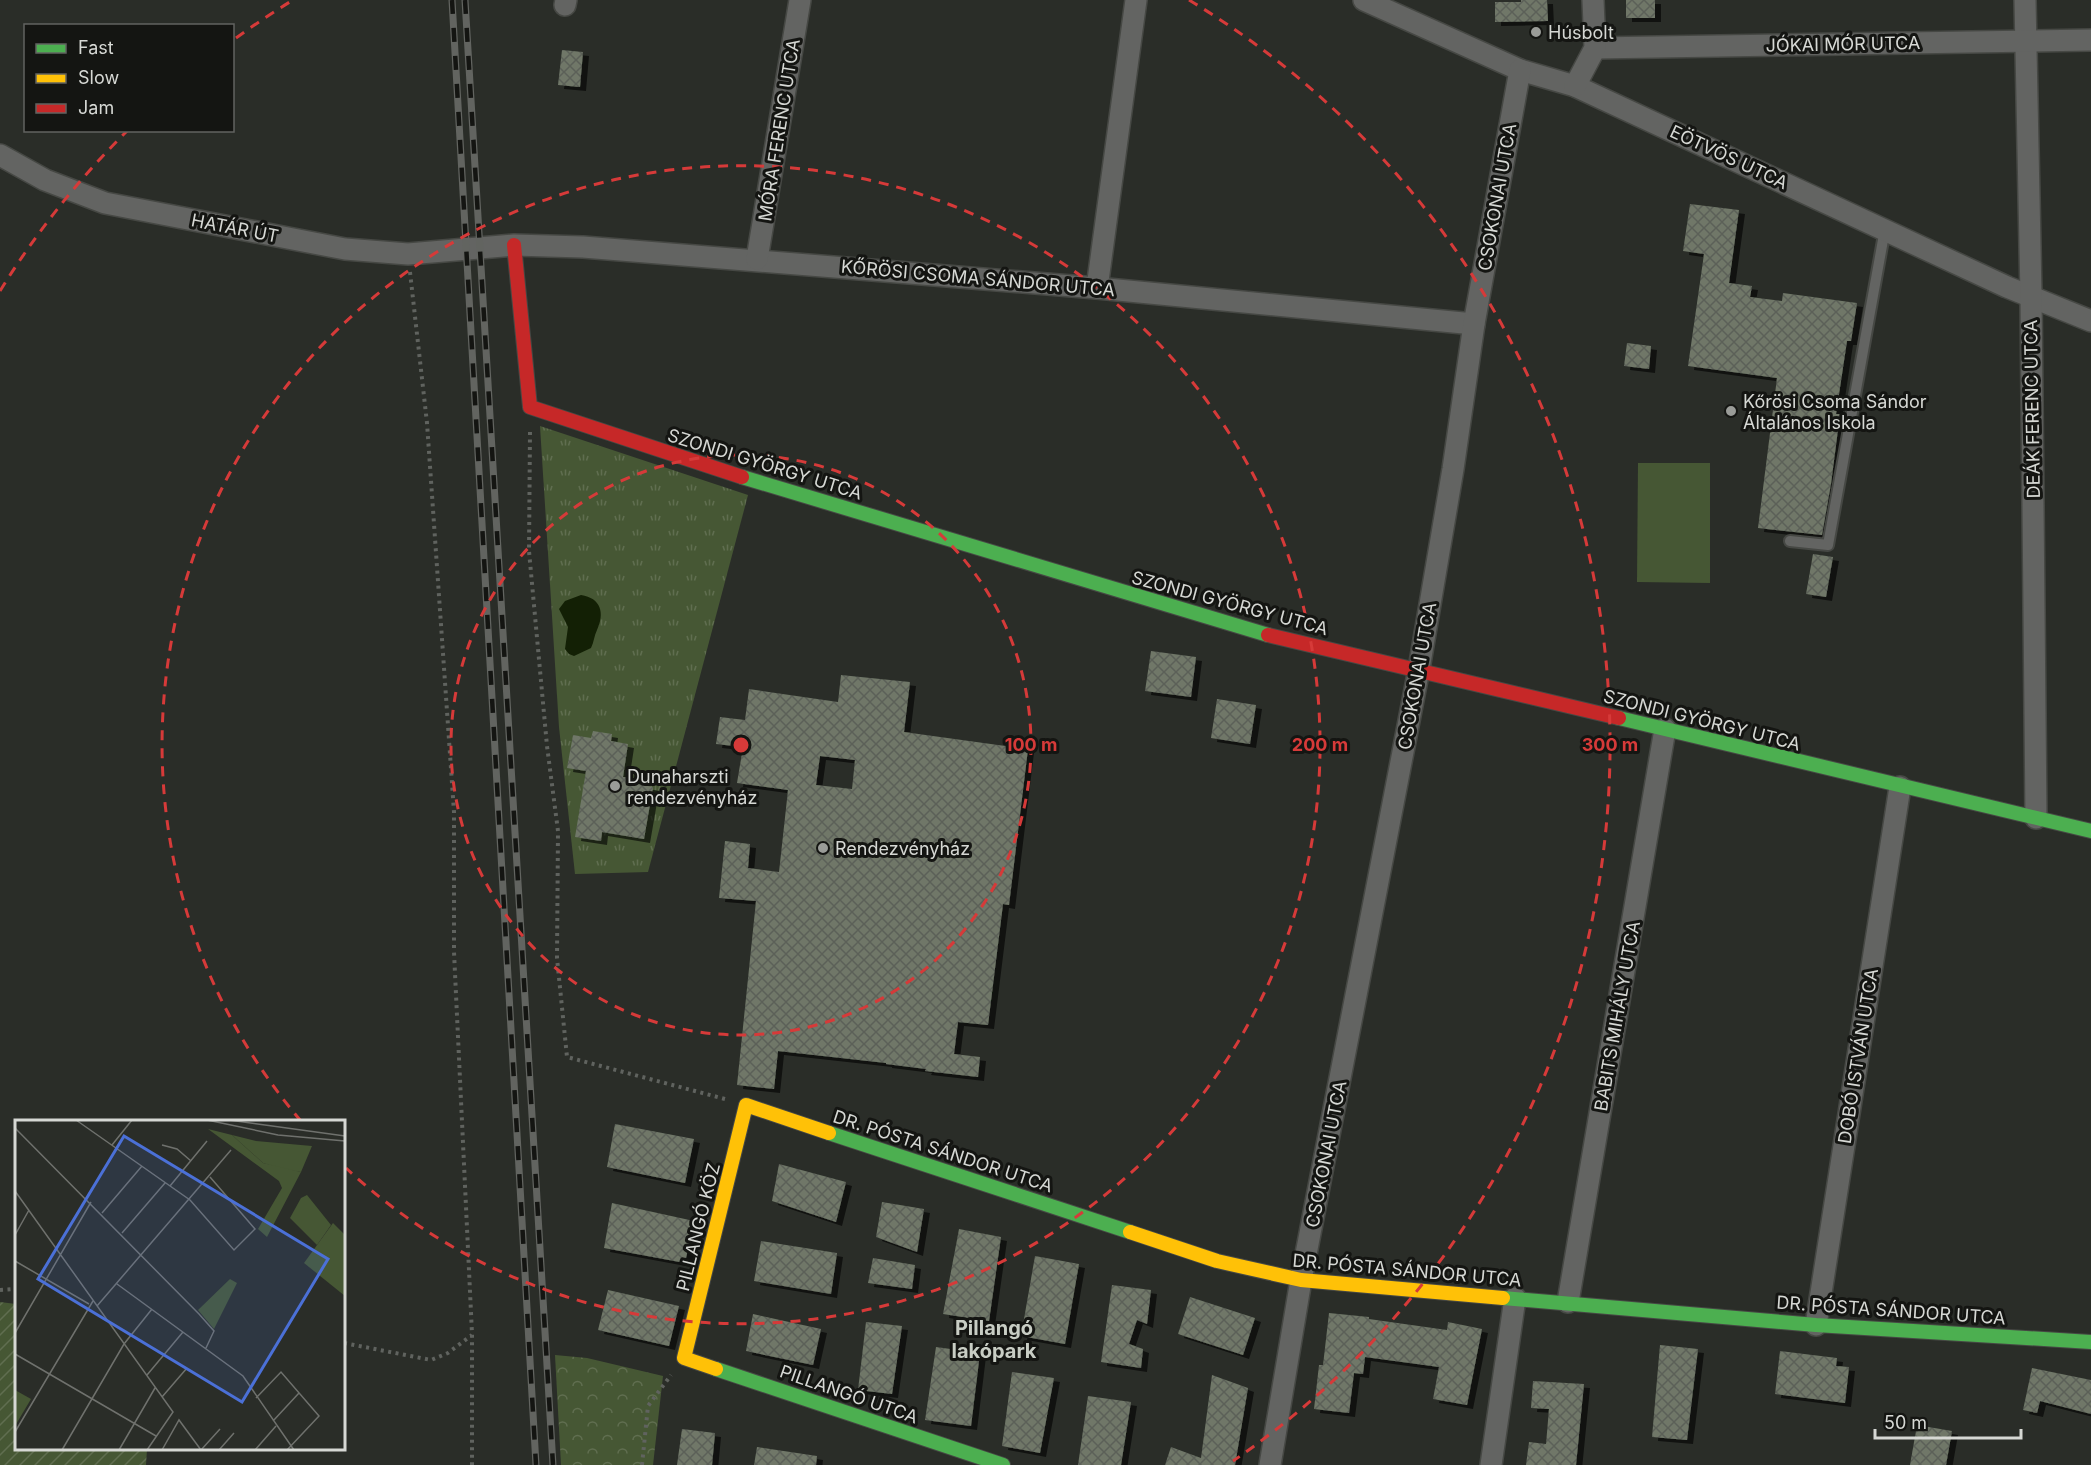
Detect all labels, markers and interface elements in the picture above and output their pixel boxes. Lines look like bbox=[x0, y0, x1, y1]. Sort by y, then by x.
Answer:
place label: Húsbolt bbox=[1548, 22, 1614, 43]
legend bbox=[24, 24, 234, 132]
marker: Húsbolt bbox=[1529, 25, 1543, 39]
street label: JÓKAI MÓR UTCA bbox=[1765, 31, 1921, 56]
text: Fast bbox=[78, 37, 114, 58]
street label: MÓRA FERENC UTCA bbox=[753, 37, 804, 223]
text: Slow bbox=[78, 67, 119, 88]
text: Jam bbox=[78, 97, 114, 118]
street label: EÖTVÖS UTCA bbox=[1667, 120, 1792, 193]
street label: CSOKONAI UTCA bbox=[1474, 122, 1520, 272]
street label: HATÁR ÚT bbox=[190, 208, 281, 247]
street label: KŐRÖSI CSOMA SÁNDOR UTCA bbox=[840, 255, 1116, 300]
street label: DEÁK FERENC UTCA bbox=[2019, 319, 2044, 499]
place label: Kőrösi Csoma Sándor Általános Iskola bbox=[1743, 391, 1927, 433]
marker: Kőrösi Csoma Sándor Általános Iskola bbox=[1724, 404, 1738, 418]
street label: SZONDI GYÖRGY UTCA bbox=[665, 423, 865, 504]
street label: SZONDI GYÖRGY UTCA bbox=[1129, 566, 1331, 639]
street label: CSOKONAI UTCA bbox=[1394, 601, 1440, 751]
street label: SZONDI GYÖRGY UTCA bbox=[1601, 684, 1803, 755]
text: 100 m bbox=[1005, 734, 1057, 755]
text: 200 m bbox=[1292, 734, 1348, 755]
text: 300 m bbox=[1582, 734, 1638, 755]
centre of rings bbox=[731, 735, 751, 755]
place label: Dunaharszti rendezvényház bbox=[627, 766, 757, 808]
marker: Dunaharszti rendezvényház bbox=[608, 779, 622, 793]
place label: Rendezvényház bbox=[835, 838, 970, 859]
marker: Rendezvényház bbox=[816, 841, 830, 855]
street label: BABITS MIHÁLY UTCA bbox=[1589, 919, 1644, 1113]
street label: DOBÓ ISTVÁN UTCA bbox=[1833, 967, 1882, 1145]
street label: CSOKONAI UTCA bbox=[1301, 1079, 1351, 1229]
street label: DR. PÓSTA SÁNDOR UTCA bbox=[830, 1105, 1056, 1196]
inset map bbox=[15, 1120, 345, 1450]
street label: PILLANGÓ KÖZ bbox=[671, 1160, 724, 1293]
street label: DR. PÓSTA SÁNDOR UTCA bbox=[1292, 1249, 1522, 1290]
street label: DR. PÓSTA SÁNDOR UTCA bbox=[1776, 1291, 2006, 1328]
district label: Pillangó lakópark bbox=[952, 1316, 1037, 1363]
street label: PILLANGÓ UTCA bbox=[777, 1360, 921, 1427]
scale bar bbox=[1875, 1402, 2020, 1440]
text: 50 m bbox=[1884, 1412, 1927, 1433]

